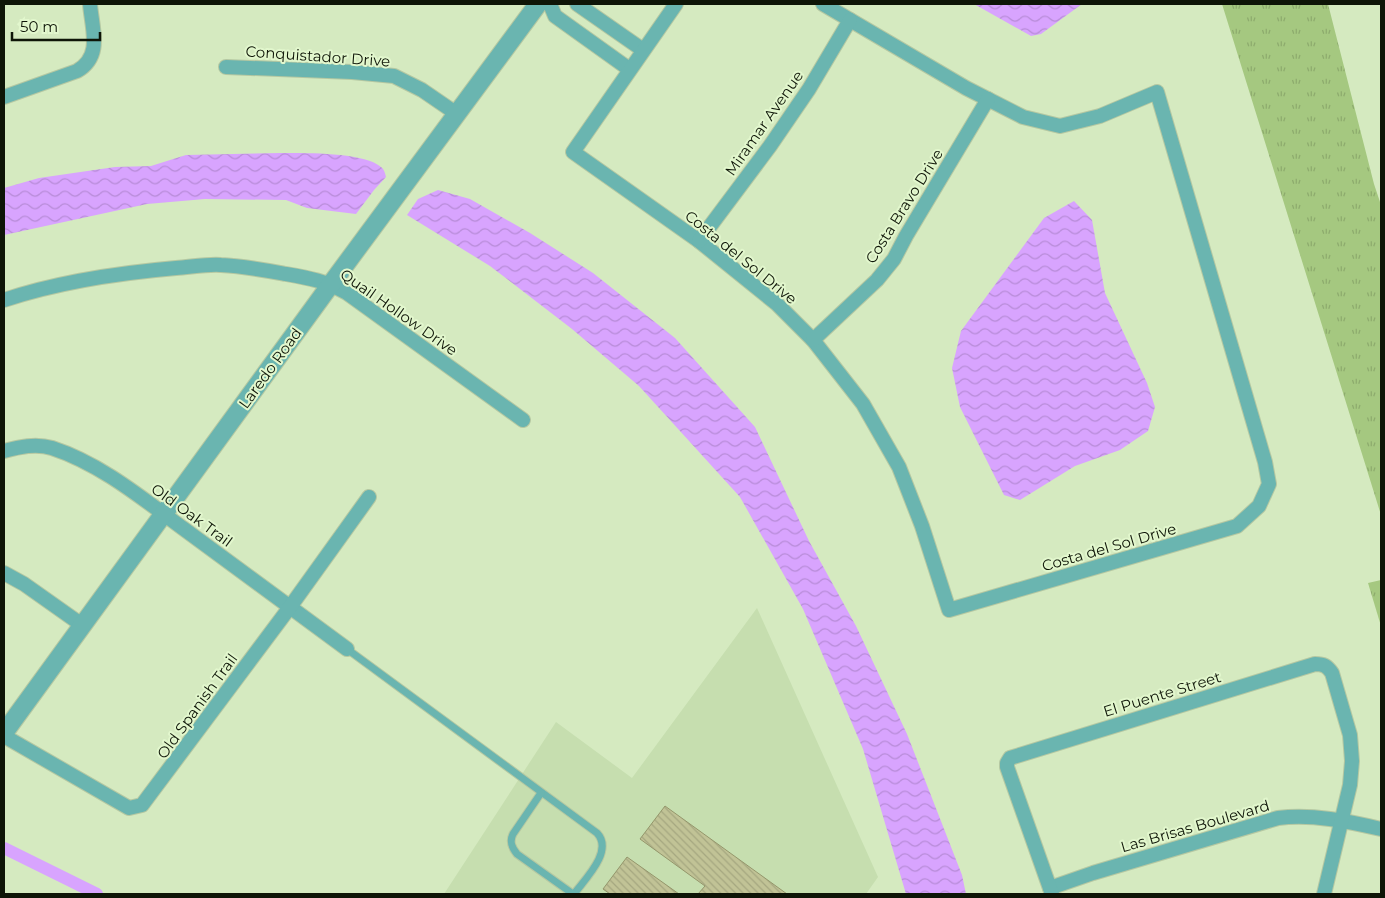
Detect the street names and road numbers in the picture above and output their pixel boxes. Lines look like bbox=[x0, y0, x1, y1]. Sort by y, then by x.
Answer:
street label: Conquistador Drive bbox=[245, 41, 391, 71]
street label: Miramar Avenue bbox=[721, 67, 807, 179]
street label: Costa Bravo Drive bbox=[861, 145, 947, 267]
street label: Costa del Sol Drive bbox=[681, 206, 801, 308]
street label: Quail Hollow Drive bbox=[337, 264, 461, 360]
street label: Laredo Road bbox=[234, 324, 306, 412]
street label: Old Oak Trail bbox=[148, 479, 236, 551]
street label: Costa del Sol Drive bbox=[1040, 519, 1178, 575]
street label: Old Spanish Trail bbox=[153, 650, 241, 762]
street label: El Puente Street bbox=[1101, 667, 1223, 721]
street label: Las Brisas Boulevard bbox=[1118, 796, 1272, 856]

